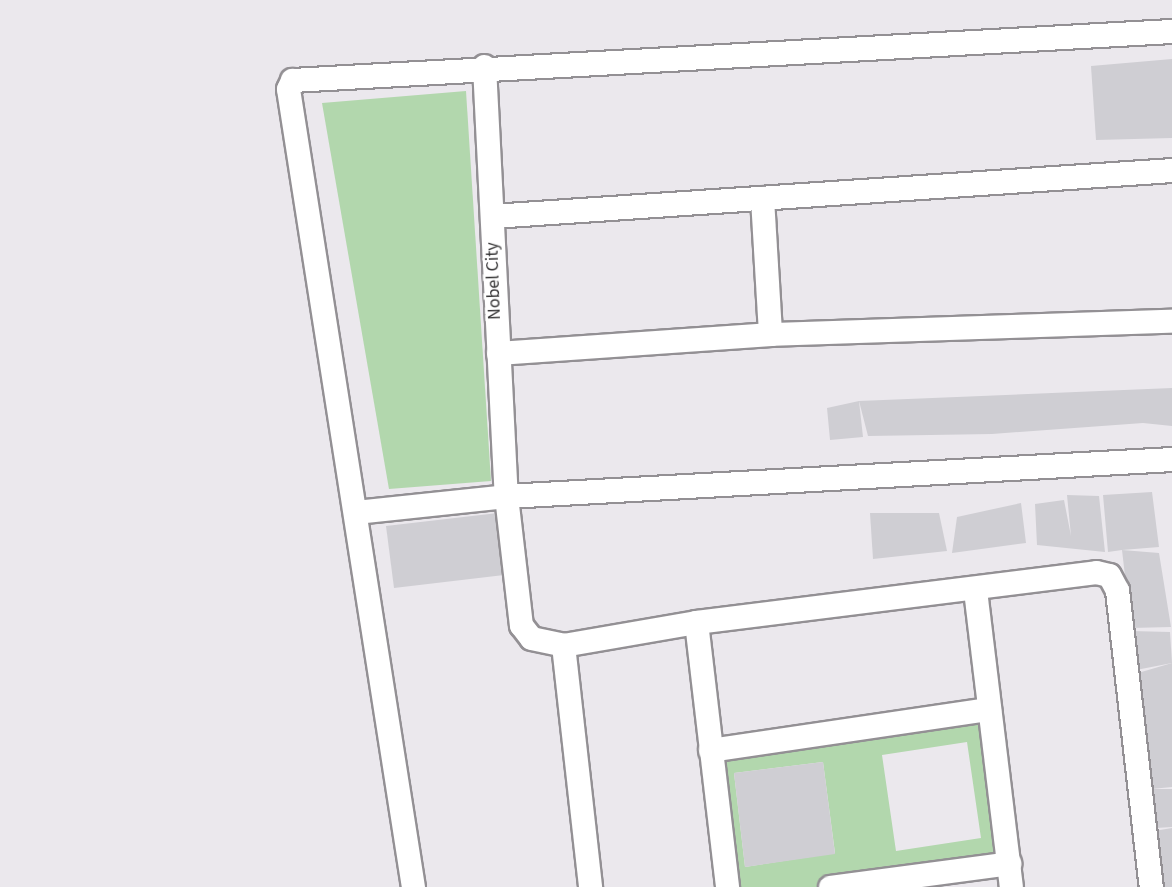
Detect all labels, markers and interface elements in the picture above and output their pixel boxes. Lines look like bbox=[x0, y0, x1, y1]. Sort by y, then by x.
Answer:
street label: Nobel City bbox=[482, 242, 506, 320]

